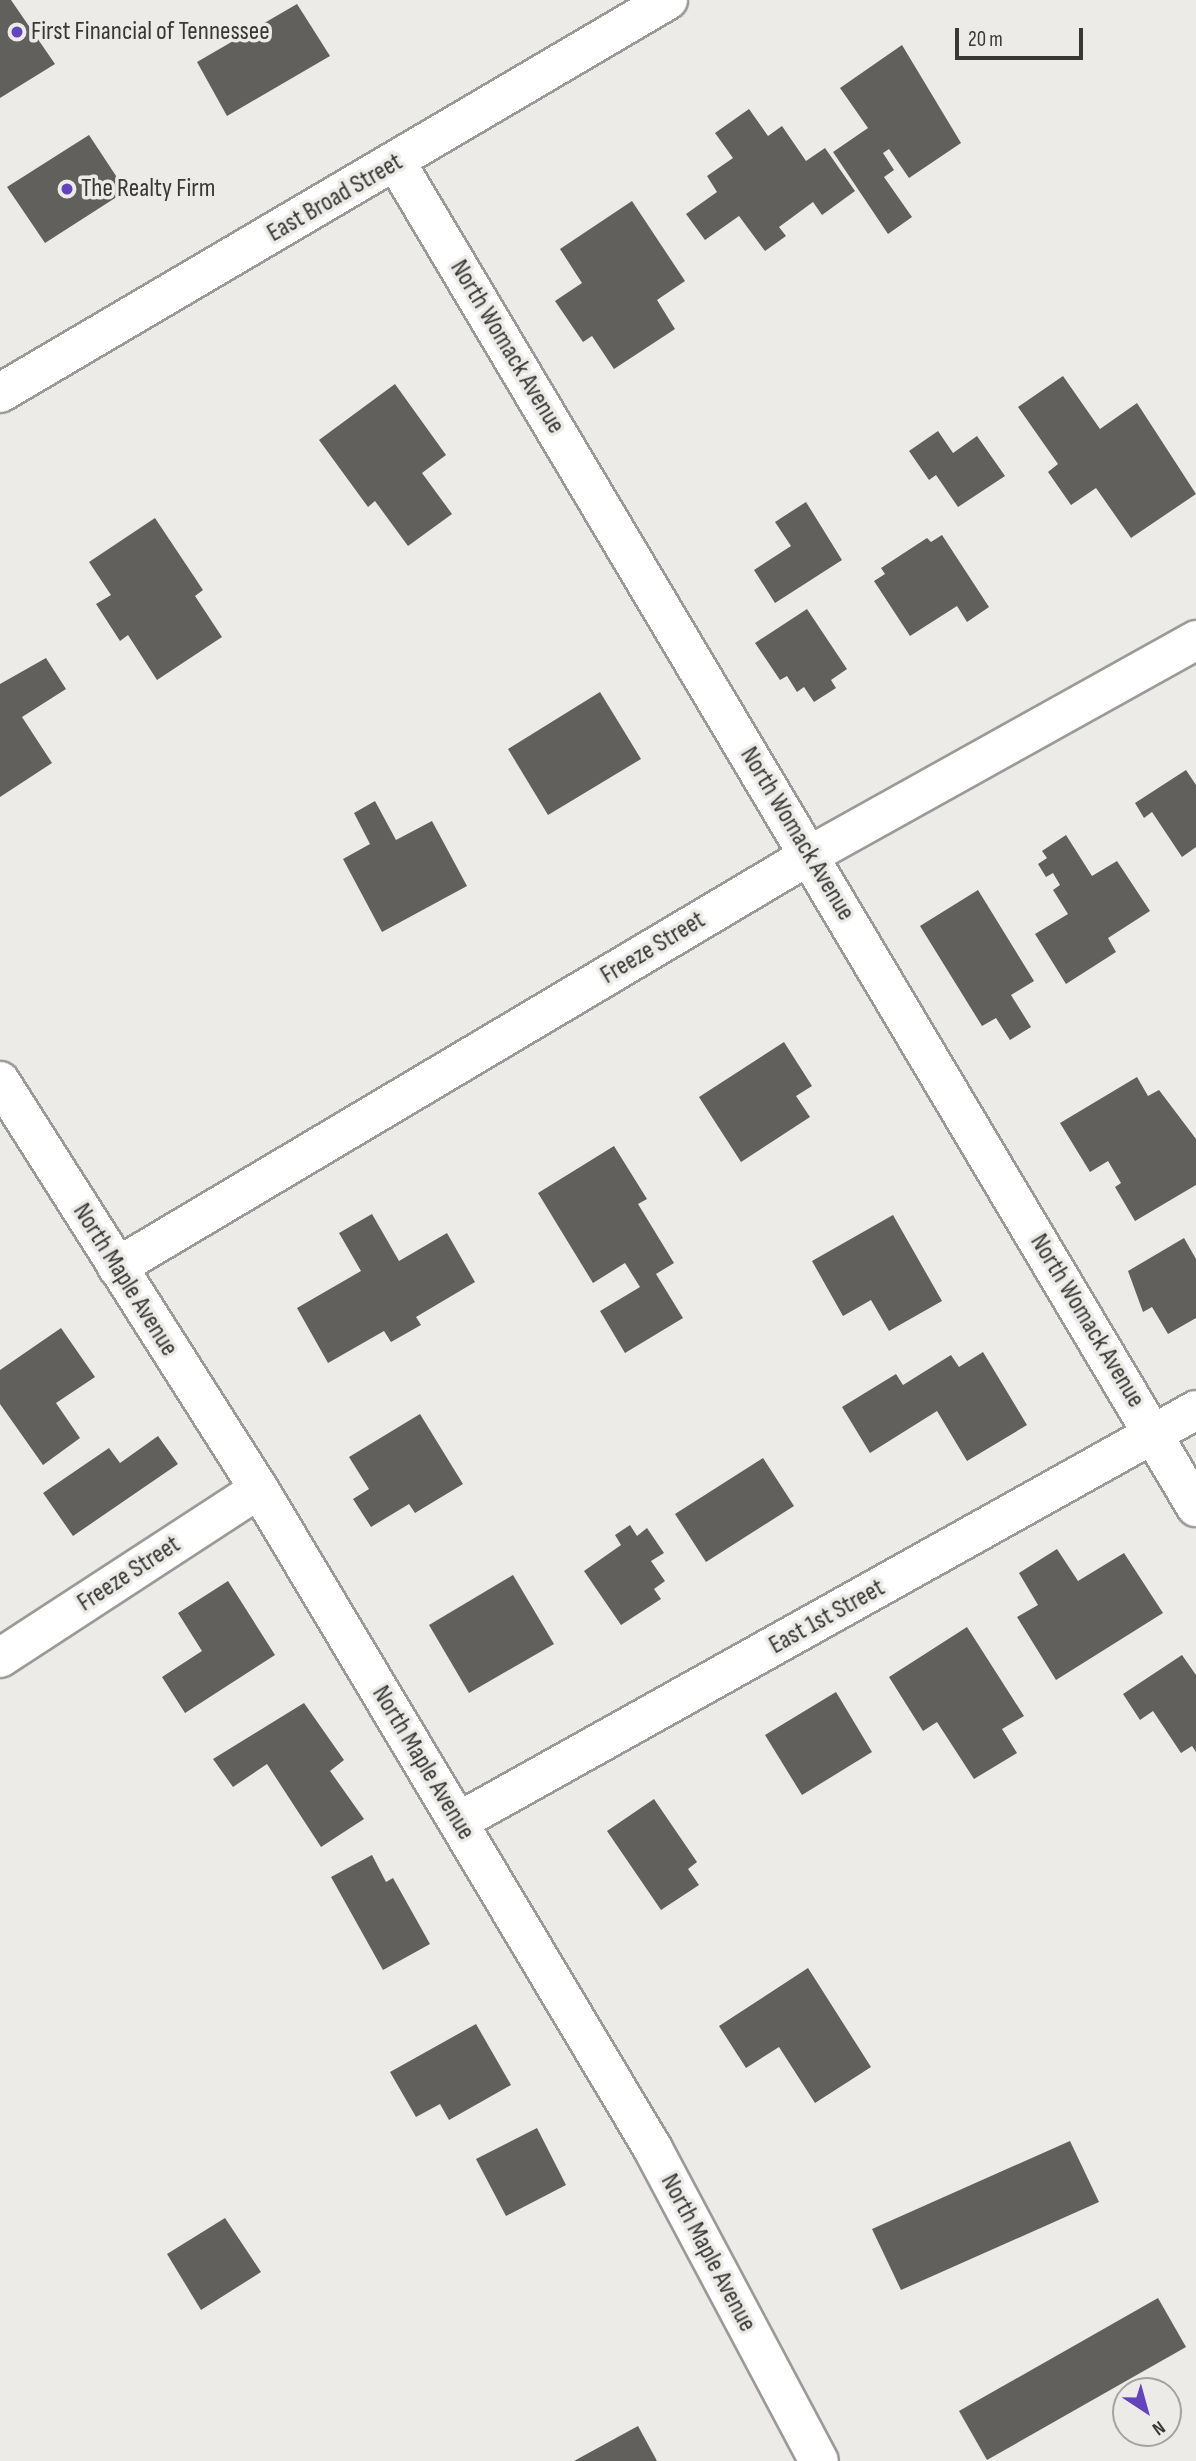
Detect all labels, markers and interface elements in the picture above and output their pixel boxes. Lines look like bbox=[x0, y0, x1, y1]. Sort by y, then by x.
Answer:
scale bar bbox=[958, 14, 1086, 58]
place label: First Financial of Tennessee bbox=[31, 16, 270, 48]
marker: First Financial of Tennessee bbox=[9, 24, 25, 40]
text: 20 m bbox=[968, 27, 1003, 52]
street label: East Broad Street bbox=[262, 147, 408, 249]
place label: The Realty Firm bbox=[81, 173, 215, 205]
marker: The Realty Firm bbox=[59, 181, 75, 197]
street label: North Womack Avenue bbox=[443, 255, 571, 439]
street label: North Womack Avenue bbox=[733, 742, 861, 926]
street label: Freeze Street bbox=[595, 905, 711, 991]
street label: North Maple Avenue bbox=[66, 1198, 184, 1362]
street label: North Womack Avenue bbox=[1023, 1229, 1151, 1413]
street label: Freeze Street bbox=[72, 1529, 186, 1619]
street label: East 1st Street bbox=[764, 1573, 890, 1661]
street label: North Maple Avenue bbox=[365, 1680, 481, 1846]
street label: North Maple Avenue bbox=[653, 2169, 763, 2337]
north arrow bbox=[1112, 2377, 1182, 2447]
text: N bbox=[1148, 2415, 1169, 2440]

